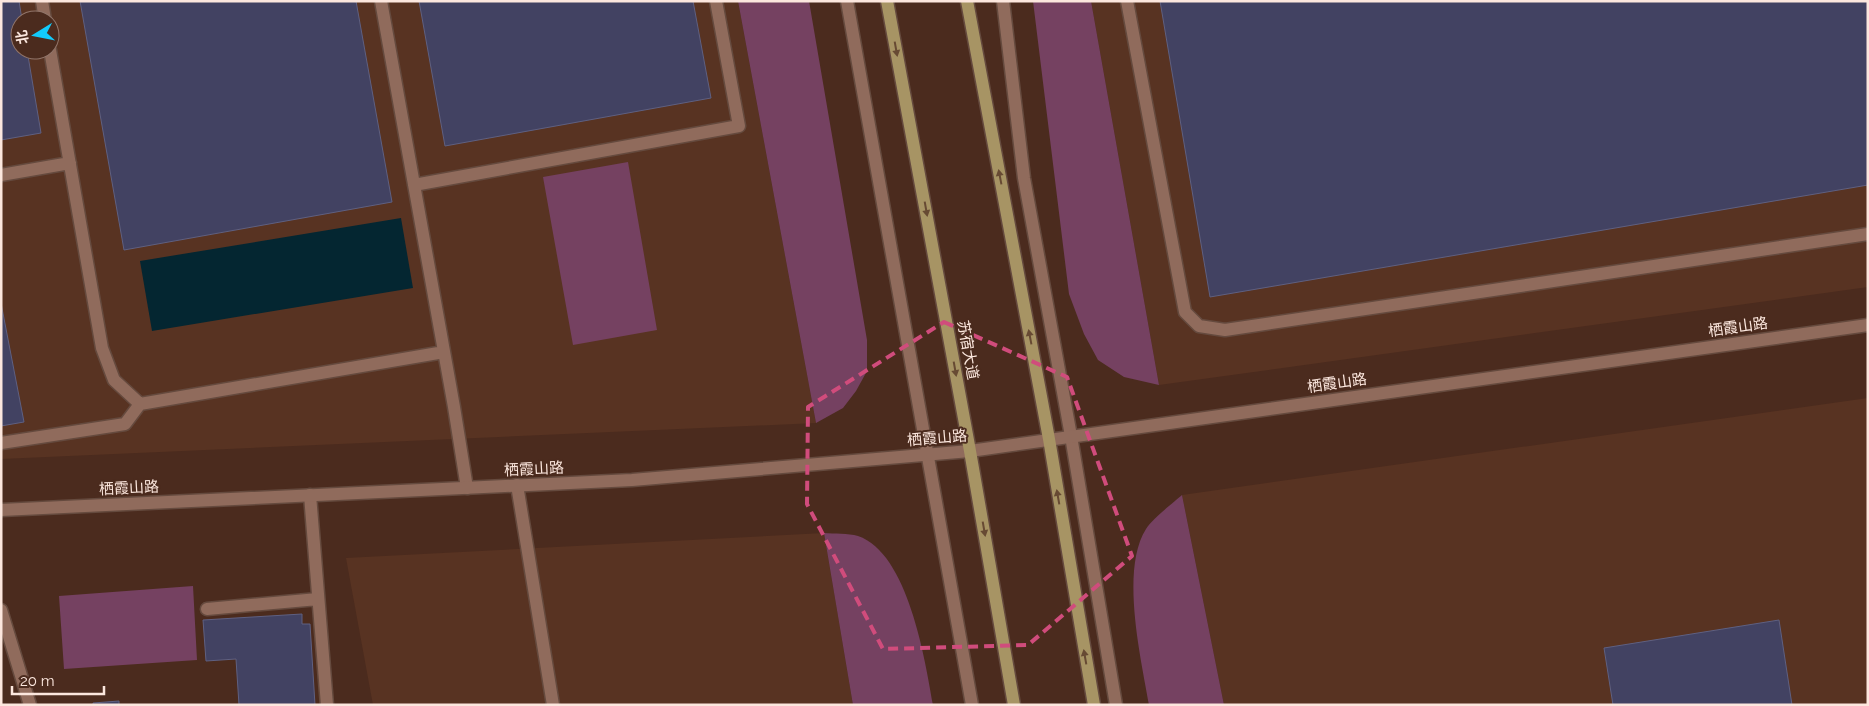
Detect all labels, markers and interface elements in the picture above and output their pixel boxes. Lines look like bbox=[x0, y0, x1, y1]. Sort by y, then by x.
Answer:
north arrow bbox=[10, 10, 60, 60]
text: 北 bbox=[13, 29, 31, 46]
one-way arrow bbox=[893, 42, 901, 58]
one-way arrow bbox=[996, 169, 1004, 184]
one-way arrow bbox=[922, 201, 930, 217]
street label: 栖霞山路 bbox=[1707, 314, 1769, 340]
street label: 苏宿大道 bbox=[954, 319, 982, 381]
one-way arrow bbox=[1025, 328, 1033, 344]
one-way arrow bbox=[951, 361, 959, 376]
street label: 栖霞山路 bbox=[1306, 370, 1368, 396]
street label: 栖霞山路 bbox=[906, 426, 968, 450]
street label: 栖霞山路 bbox=[504, 458, 564, 480]
street label: 栖霞山路 bbox=[99, 477, 159, 499]
one-way arrow bbox=[1054, 488, 1062, 504]
one-way arrow bbox=[980, 521, 988, 537]
one-way arrow bbox=[1081, 648, 1089, 664]
scale bar bbox=[12, 664, 105, 696]
text: 20 m bbox=[20, 672, 55, 690]

